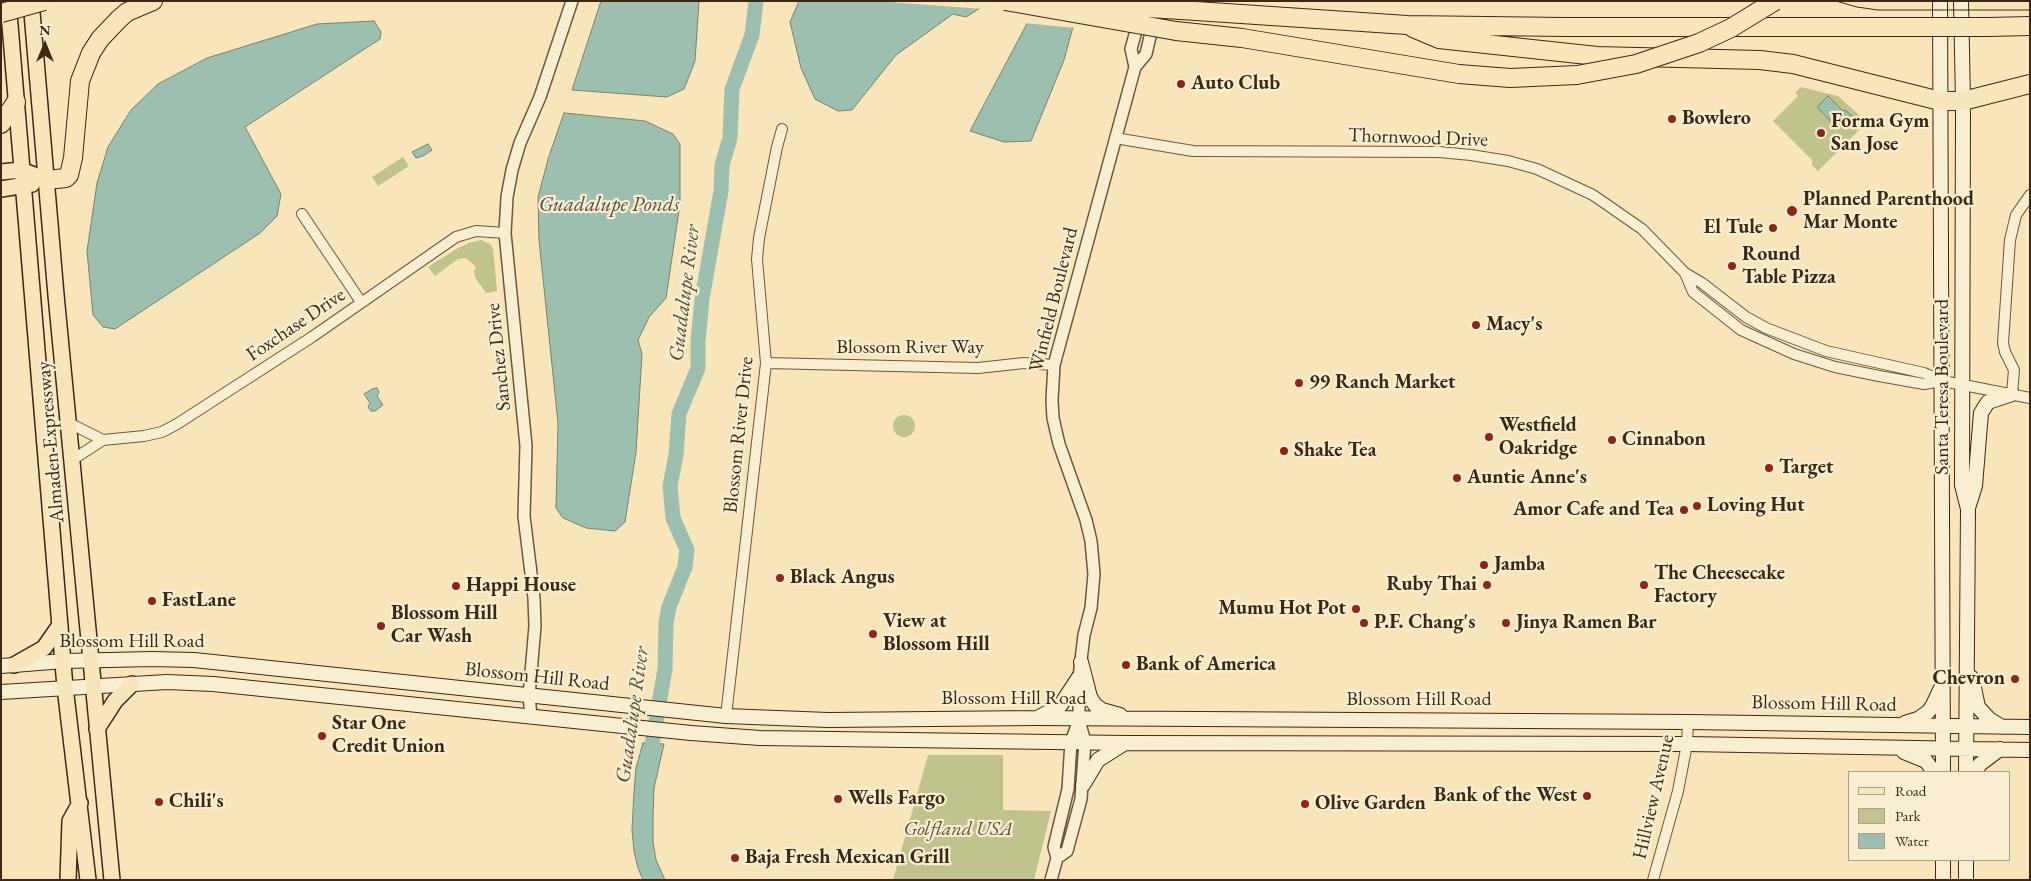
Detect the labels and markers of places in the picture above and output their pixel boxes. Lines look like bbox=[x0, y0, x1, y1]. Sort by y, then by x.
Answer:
place label: Auto Club bbox=[1191, 72, 1280, 96]
marker: Auto Club bbox=[1175, 78, 1187, 90]
place label: Bowlero bbox=[1682, 107, 1751, 131]
place label: Forma Gym San Jose bbox=[1831, 110, 1929, 157]
marker: Bowlero bbox=[1666, 113, 1678, 125]
marker: Forma Gym San Jose bbox=[1815, 127, 1827, 139]
place label: Planned Parenthood Mar Monte bbox=[1803, 188, 1974, 235]
marker: Planned Parenthood Mar Monte bbox=[1785, 204, 1799, 218]
place label: El Tule bbox=[1704, 216, 1763, 240]
marker: El Tule bbox=[1767, 222, 1779, 234]
place label: Round Table Pizza bbox=[1742, 243, 1836, 290]
marker: Round Table Pizza bbox=[1726, 260, 1738, 272]
place label: Macy's bbox=[1486, 313, 1542, 337]
marker: Macy's bbox=[1470, 319, 1482, 331]
place label: 99 Ranch Market bbox=[1309, 371, 1455, 395]
marker: 99 Ranch Market bbox=[1293, 377, 1305, 389]
place label: Westfield Oakridge bbox=[1499, 414, 1577, 461]
place label: Cinnabon bbox=[1622, 428, 1706, 452]
marker: Westfield Oakridge bbox=[1483, 431, 1495, 443]
marker: Cinnabon bbox=[1606, 434, 1618, 446]
place label: Shake Tea bbox=[1294, 439, 1376, 463]
marker: Shake Tea bbox=[1278, 445, 1290, 457]
place label: Target bbox=[1779, 456, 1834, 480]
marker: Target bbox=[1763, 462, 1775, 474]
place label: Auntie Anne's bbox=[1467, 466, 1587, 490]
marker: Auntie Anne's bbox=[1451, 472, 1463, 484]
place label: Loving Hut bbox=[1707, 494, 1805, 518]
place label: Amor Cafe and Tea bbox=[1513, 498, 1674, 522]
marker: Loving Hut bbox=[1691, 500, 1703, 512]
marker: Amor Cafe and Tea bbox=[1678, 504, 1690, 516]
place label: Jamba bbox=[1494, 553, 1545, 577]
marker: Jamba bbox=[1478, 559, 1490, 571]
place label: The Cheesecake Factory bbox=[1654, 562, 1785, 609]
place label: Black Angus bbox=[790, 566, 895, 590]
marker: Black Angus bbox=[774, 572, 786, 584]
place label: Ruby Thai bbox=[1387, 573, 1477, 597]
place label: Happi House bbox=[466, 574, 576, 598]
marker: Ruby Thai bbox=[1481, 579, 1493, 591]
marker: The Cheesecake Factory bbox=[1638, 579, 1650, 591]
marker: Happi House bbox=[450, 580, 462, 592]
place label: FastLane bbox=[162, 589, 236, 613]
marker: FastLane bbox=[146, 595, 158, 607]
place label: Mumu Hot Pot bbox=[1218, 597, 1346, 621]
place label: Blossom Hill Car Wash bbox=[391, 602, 498, 649]
marker: Mumu Hot Pot bbox=[1350, 603, 1362, 615]
place label: View at Blossom Hill bbox=[883, 610, 990, 657]
place label: P.F. Chang's bbox=[1374, 611, 1476, 635]
place label: Jinya Ramen Bar bbox=[1516, 611, 1657, 635]
marker: P.F. Chang's bbox=[1358, 617, 1370, 629]
marker: Jinya Ramen Bar bbox=[1500, 617, 1512, 629]
marker: Blossom Hill Car Wash bbox=[375, 620, 387, 632]
marker: View at Blossom Hill bbox=[867, 628, 879, 640]
place label: Bank of America bbox=[1136, 653, 1276, 677]
marker: Bank of America bbox=[1120, 659, 1132, 671]
place label: Chevron bbox=[1932, 667, 2005, 691]
marker: Chevron bbox=[2009, 673, 2021, 685]
place label: Star One Credit Union bbox=[332, 712, 445, 759]
marker: Star One Credit Union bbox=[316, 730, 328, 742]
place label: Bank of the West bbox=[1434, 784, 1577, 808]
place label: Wells Fargo bbox=[848, 787, 945, 811]
place label: Chili's bbox=[169, 790, 224, 814]
marker: Bank of the West bbox=[1581, 790, 1593, 802]
place label: Olive Garden bbox=[1315, 792, 1426, 816]
marker: Wells Fargo bbox=[832, 793, 844, 805]
marker: Chili's bbox=[153, 796, 165, 808]
marker: Olive Garden bbox=[1299, 798, 1311, 810]
place label: Baja Fresh Mexican Grill bbox=[745, 846, 950, 870]
marker: Baja Fresh Mexican Grill bbox=[729, 852, 741, 864]

